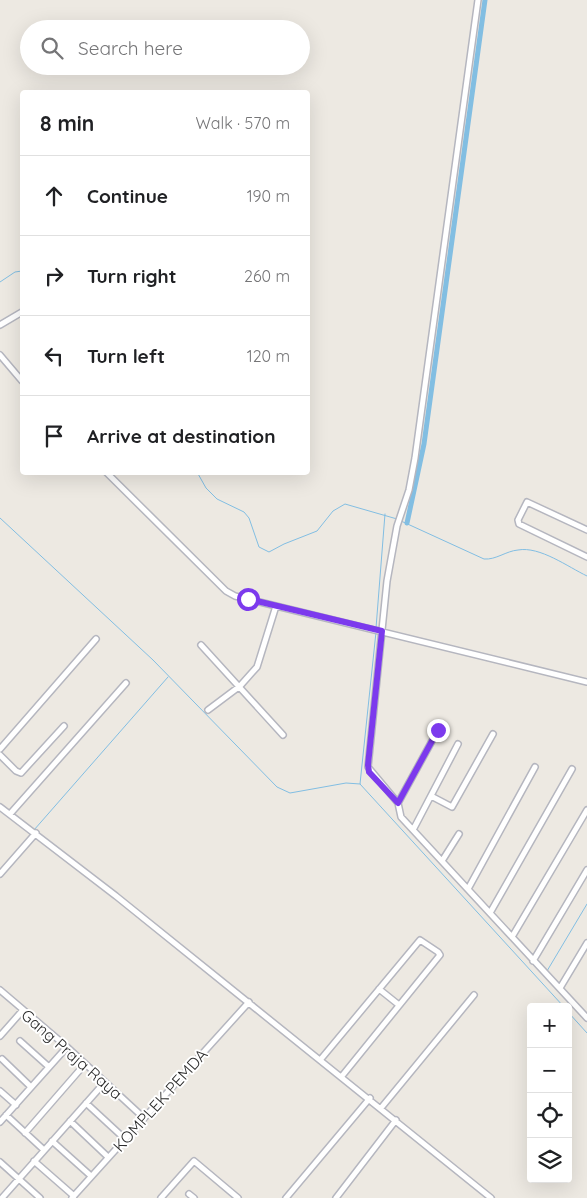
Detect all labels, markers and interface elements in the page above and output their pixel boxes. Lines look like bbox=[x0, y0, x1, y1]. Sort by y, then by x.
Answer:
search box bbox=[20, 20, 310, 75]
icon: search bbox=[38, 34, 66, 62]
text: Search here bbox=[78, 36, 183, 60]
text: 8 min bbox=[40, 110, 94, 136]
text: Walk · 570 m bbox=[195, 113, 290, 133]
icon: ahead bbox=[40, 182, 68, 210]
text: Continue bbox=[87, 184, 168, 208]
text: 190 m bbox=[247, 186, 290, 206]
icon: right bbox=[40, 262, 68, 290]
text: Turn right bbox=[87, 264, 176, 288]
text: 260 m bbox=[244, 266, 290, 286]
icon: left bbox=[40, 342, 68, 370]
text: Turn left bbox=[87, 344, 165, 368]
text: 120 m bbox=[247, 346, 290, 366]
icon: arrive bbox=[40, 422, 68, 450]
text: Arrive at destination bbox=[87, 424, 276, 448]
route start bbox=[237, 588, 260, 611]
route end bbox=[427, 719, 450, 742]
map controls bbox=[527, 1003, 572, 1183]
button: + bbox=[527, 1003, 572, 1048]
street label: Gang Praja Raya bbox=[17, 1005, 127, 1103]
street label: KOMPLEK PEMDA bbox=[108, 1044, 212, 1156]
button: − bbox=[527, 1048, 572, 1093]
button: locate bbox=[527, 1093, 572, 1138]
button: layers bbox=[527, 1138, 572, 1183]

